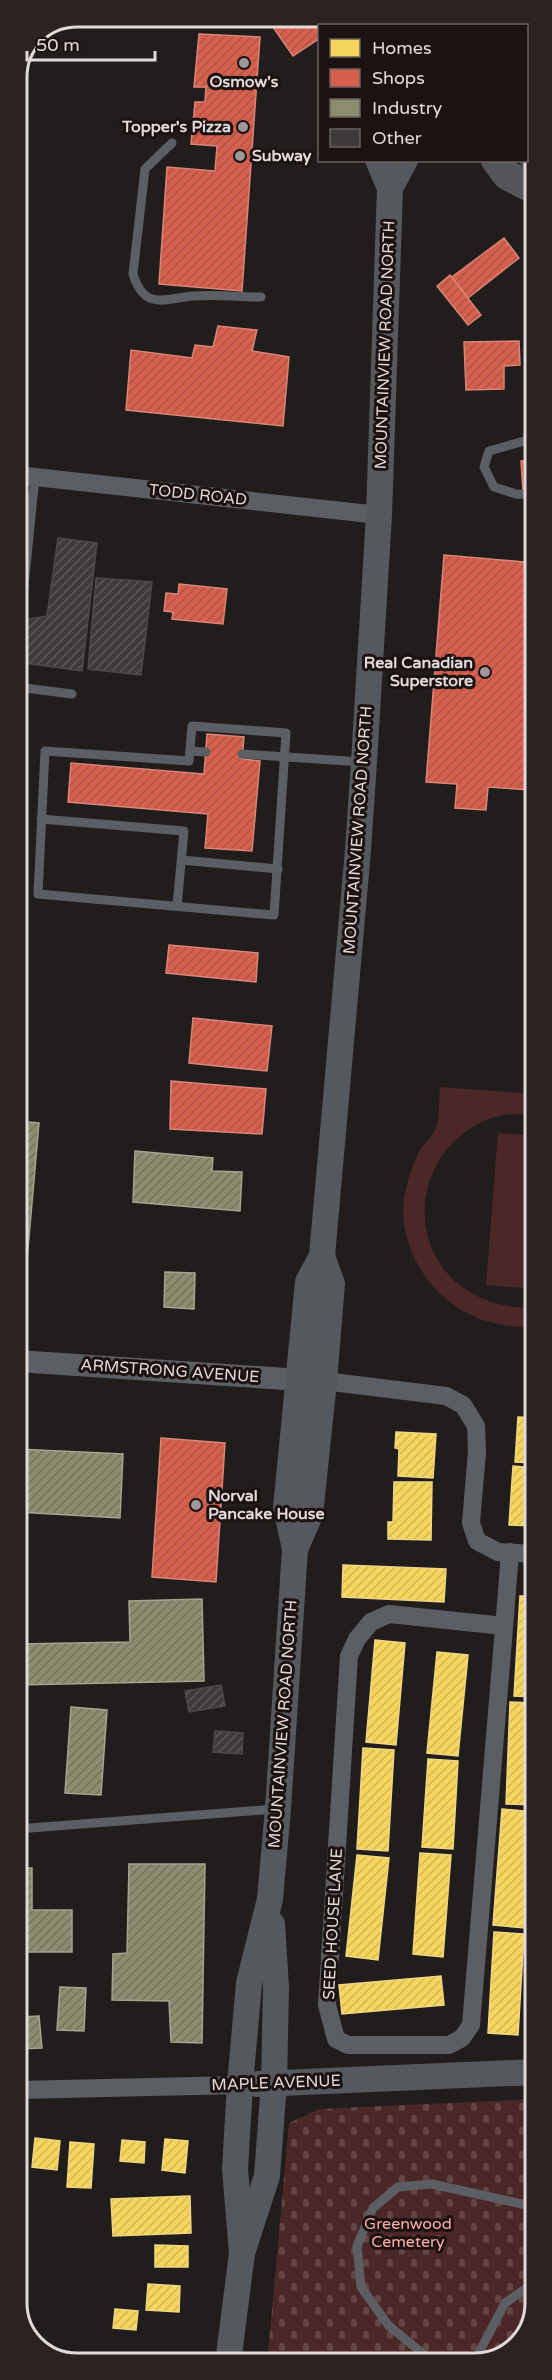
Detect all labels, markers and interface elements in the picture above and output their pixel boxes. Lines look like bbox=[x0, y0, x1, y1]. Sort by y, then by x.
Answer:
scale bar bbox=[27, 24, 154, 62]
legend bbox=[318, 24, 528, 162]
text: 50 m bbox=[36, 34, 80, 56]
text: Homes bbox=[372, 37, 432, 59]
marker: Osmow's bbox=[237, 56, 251, 70]
text: Shops bbox=[372, 67, 425, 89]
place label: Osmow's bbox=[210, 72, 279, 92]
text: Industry bbox=[372, 97, 443, 119]
place label: Topper's Pizza bbox=[121, 117, 231, 137]
marker: Topper's Pizza bbox=[236, 120, 250, 134]
text: Other bbox=[372, 127, 422, 149]
place label: Subway bbox=[252, 146, 312, 166]
marker: Subway bbox=[233, 149, 247, 163]
street label: MOUNTAINVIEW ROAD NORTH bbox=[371, 220, 399, 470]
street label: TODD ROAD bbox=[148, 480, 248, 510]
place label: Real Canadian Superstore bbox=[364, 653, 473, 691]
marker: Real Canadian Superstore bbox=[478, 665, 492, 679]
street label: MOUNTAINVIEW ROAD NORTH bbox=[339, 705, 377, 955]
street label: ARMSTRONG AVENUE bbox=[80, 1355, 260, 1387]
place label: Norval Pancake House bbox=[208, 1486, 324, 1524]
marker: Norval Pancake House bbox=[189, 1498, 203, 1512]
street label: MOUNTAINVIEW ROAD NORTH bbox=[264, 1599, 302, 1849]
street label: SEED HOUSE LANE bbox=[319, 1848, 347, 2000]
street label: MAPLE AVENUE bbox=[211, 2071, 341, 2095]
park label: Greenwood Cemetery bbox=[364, 2214, 452, 2252]

